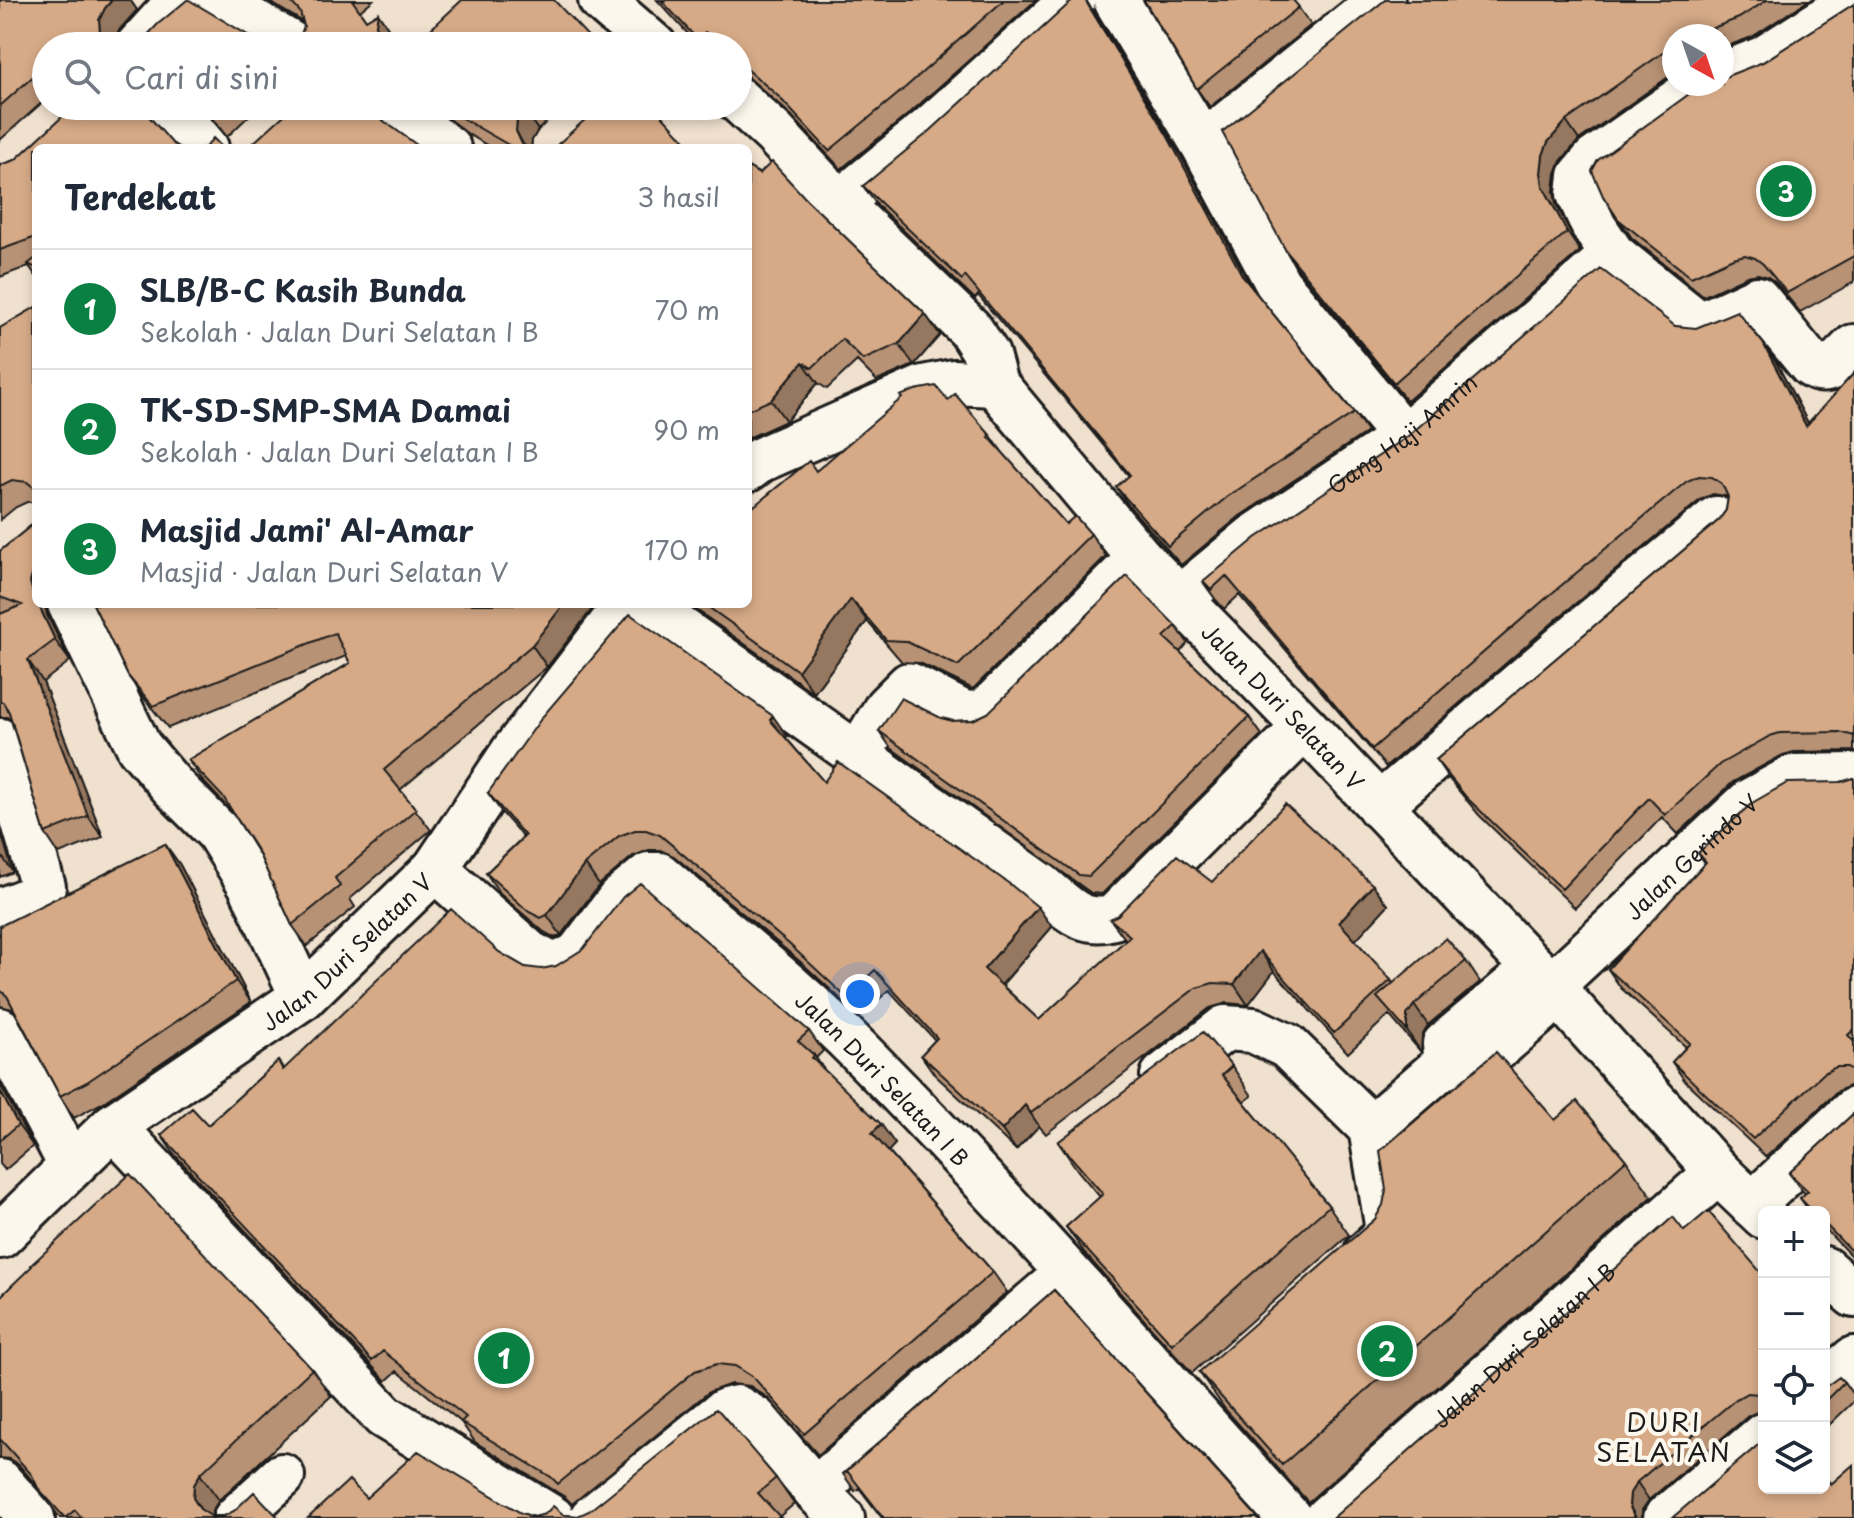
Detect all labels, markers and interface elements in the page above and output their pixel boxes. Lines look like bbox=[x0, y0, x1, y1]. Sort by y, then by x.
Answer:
north arrow bbox=[1662, 24, 1734, 96]
search box bbox=[32, 32, 752, 120]
icon: search bbox=[60, 54, 104, 98]
text: Cari di sini bbox=[124, 54, 279, 99]
pin: 3 bbox=[1760, 161, 1812, 221]
text: Terdekat bbox=[64, 170, 216, 222]
text: 3 hasil bbox=[637, 177, 720, 216]
text: SLB/B-C Kasih Bunda bbox=[140, 267, 466, 312]
text: 1 bbox=[84, 290, 96, 329]
text: 70 m bbox=[655, 290, 720, 329]
text: Sekolah · Jalan Duri Selatan I B bbox=[140, 312, 539, 351]
street label: Gang Haji Amrin bbox=[1320, 365, 1483, 501]
text: TK-SD-SMP-SMA Damai bbox=[140, 387, 511, 432]
text: 2 bbox=[81, 410, 99, 449]
text: 90 m bbox=[653, 410, 720, 449]
text: Sekolah · Jalan Duri Selatan I B bbox=[140, 432, 539, 471]
text: Masjid Jami' Al-Amar bbox=[140, 507, 473, 552]
text: 3 bbox=[81, 530, 99, 569]
text: 170 m bbox=[645, 530, 720, 569]
text: Masjid · Jalan Duri Selatan V bbox=[140, 552, 508, 591]
street label: Jalan Duri Selatan V bbox=[1195, 615, 1372, 797]
street label: Jalan Gerindo V bbox=[1617, 785, 1765, 927]
street label: Jalan Duri Selatan V bbox=[254, 865, 439, 1038]
your location bbox=[840, 974, 880, 1014]
street label: Jalan Duri Selatan I B bbox=[789, 983, 978, 1173]
map controls bbox=[1758, 1206, 1830, 1494]
button: + bbox=[1758, 1206, 1830, 1278]
street label: Jalan Duri Selatan I B bbox=[1424, 1254, 1622, 1434]
button: − bbox=[1758, 1278, 1830, 1350]
pin: 2 bbox=[1361, 1321, 1413, 1381]
pin: 1 bbox=[478, 1328, 530, 1388]
button: locate bbox=[1758, 1350, 1830, 1422]
district label: DURI SELATAN bbox=[1596, 1402, 1732, 1471]
button: layers bbox=[1758, 1422, 1830, 1494]

